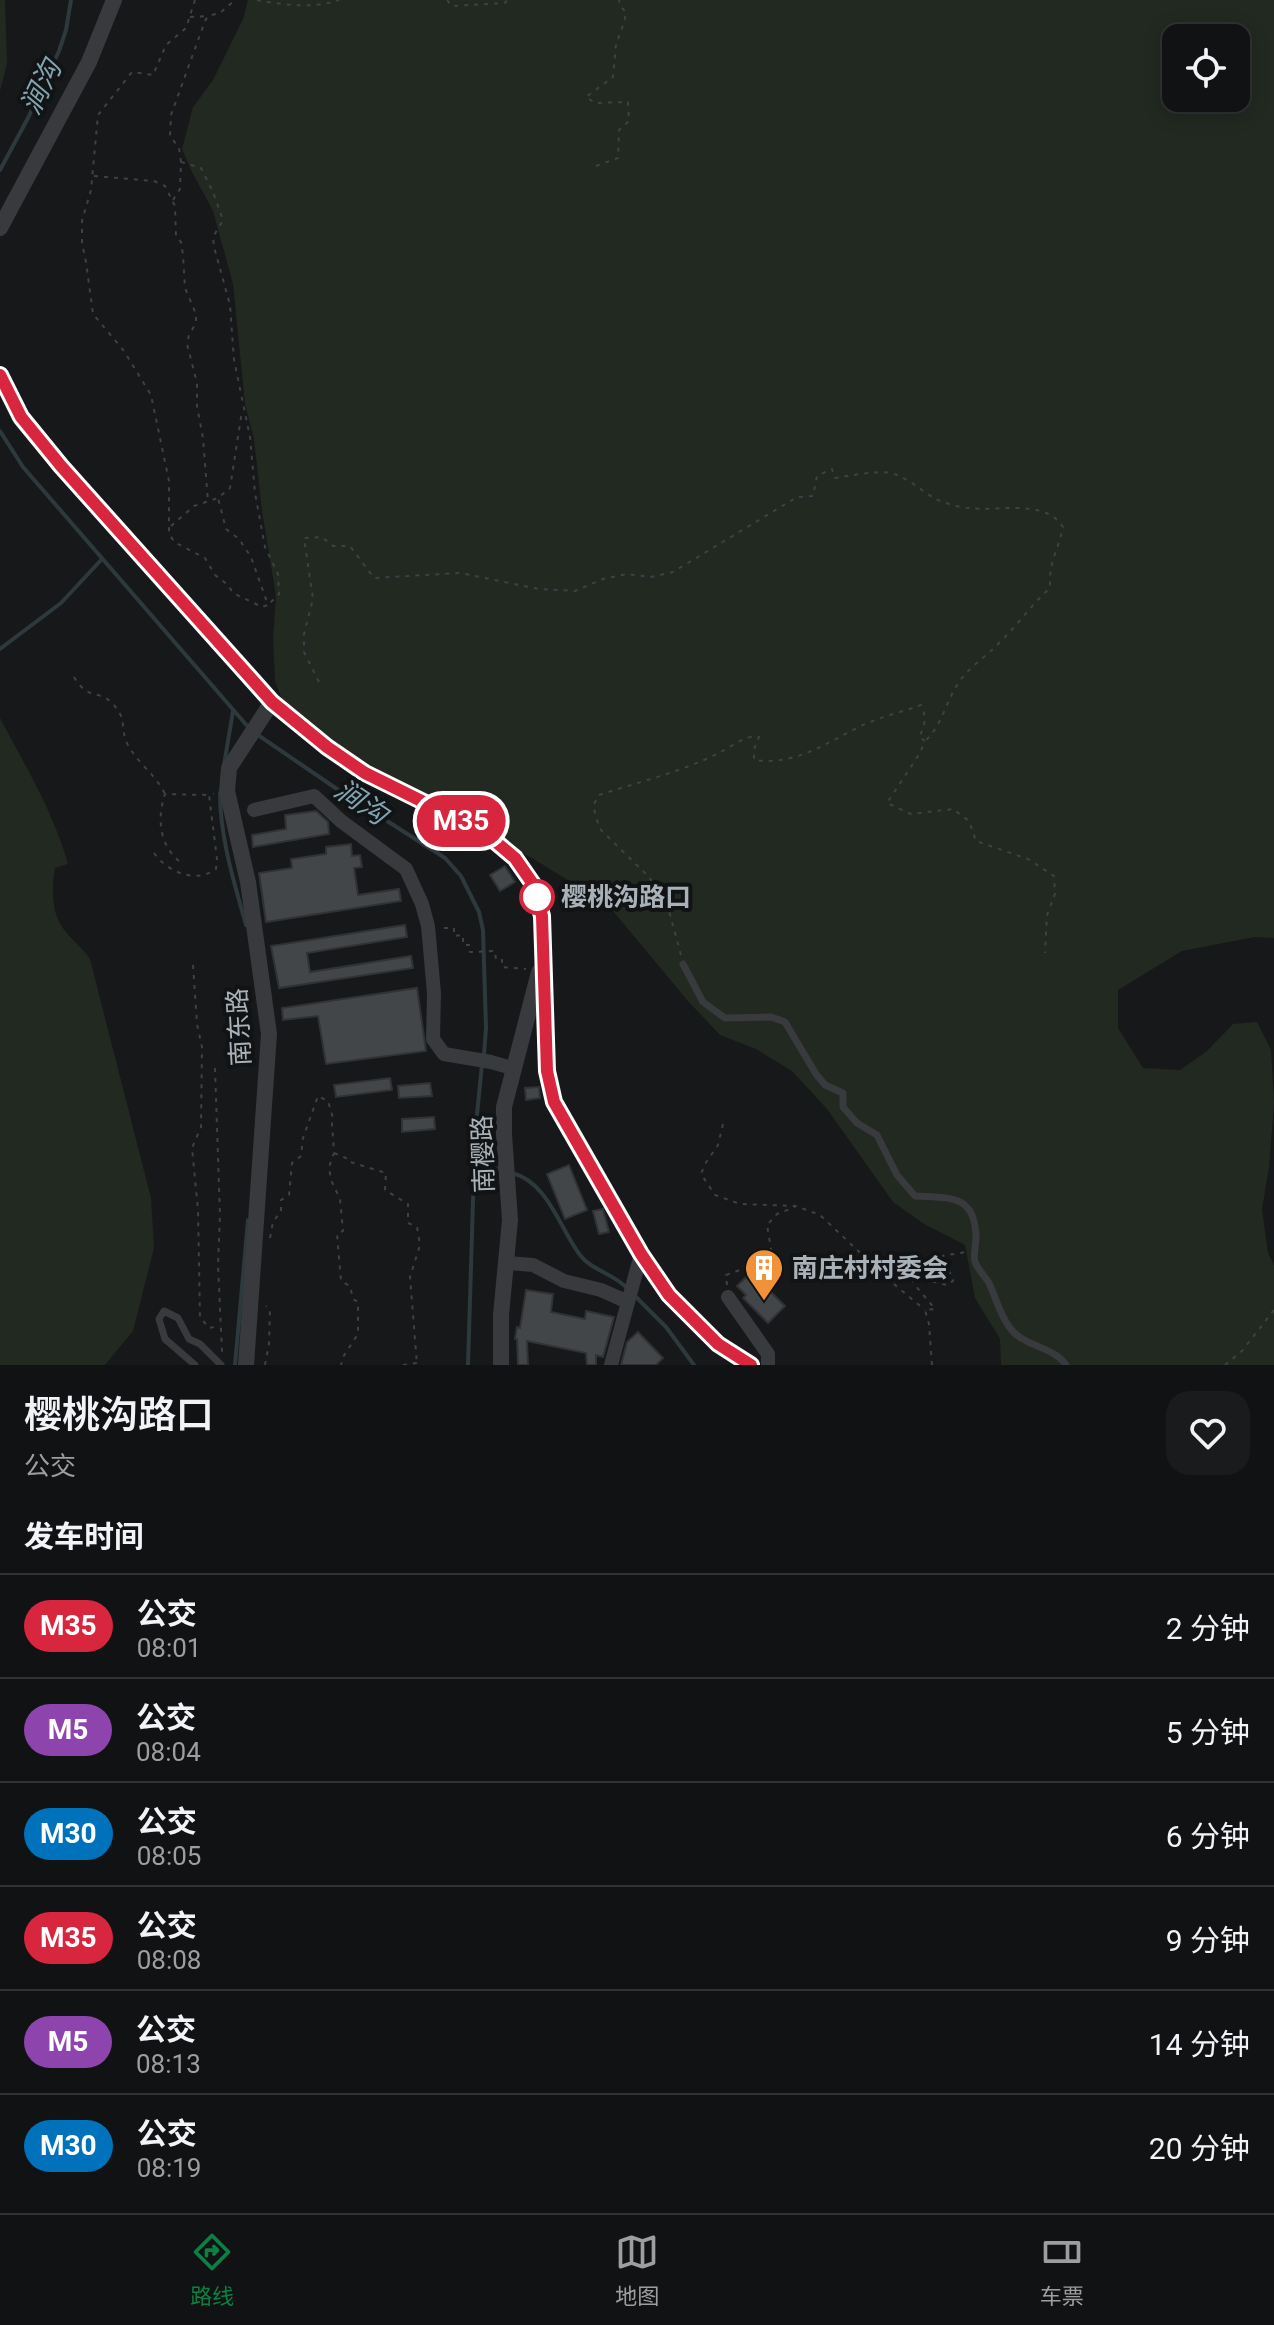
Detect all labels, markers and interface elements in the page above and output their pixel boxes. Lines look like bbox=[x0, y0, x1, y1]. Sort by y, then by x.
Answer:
map controls bbox=[1162, 24, 1250, 112]
button: locate bbox=[1162, 24, 1250, 112]
water label: 涧沟 bbox=[14, 52, 69, 119]
water label: 涧沟 bbox=[329, 773, 396, 833]
line badge: M35 bbox=[415, 795, 507, 847]
text: M35 bbox=[433, 804, 489, 837]
marker: 樱桃沟路口 bbox=[520, 880, 554, 914]
place label: 樱桃沟路口 bbox=[561, 882, 691, 912]
street label: 南东路 bbox=[222, 987, 256, 1067]
street label: 南樱路 bbox=[467, 1114, 499, 1194]
building icon: 南庄村村委会 bbox=[743, 1247, 785, 1302]
place label: 南庄村村委会 bbox=[792, 1253, 948, 1283]
button: heart bbox=[1166, 1391, 1250, 1475]
text: 樱桃沟路口 bbox=[24, 1393, 214, 1437]
text: 公交 bbox=[24, 1451, 76, 1481]
text: 发车时间 bbox=[24, 1519, 144, 1554]
text: 公交 bbox=[137, 1596, 197, 1631]
text: M35 bbox=[40, 1609, 97, 1642]
text: 2 分钟 bbox=[1166, 1611, 1250, 1646]
text: 08:01 bbox=[137, 1633, 201, 1663]
text: 公交 bbox=[136, 1700, 196, 1735]
text: M5 bbox=[48, 1713, 88, 1746]
text: 5 分钟 bbox=[1166, 1715, 1250, 1750]
text: 08:04 bbox=[136, 1737, 201, 1767]
text: 公交 bbox=[137, 1804, 197, 1839]
text: M30 bbox=[40, 1817, 97, 1850]
text: 6 分钟 bbox=[1166, 1819, 1250, 1854]
text: 08:05 bbox=[137, 1841, 201, 1871]
text: 公交 bbox=[137, 1908, 197, 1943]
text: M35 bbox=[40, 1921, 97, 1954]
text: 9 分钟 bbox=[1166, 1923, 1250, 1958]
text: 08:08 bbox=[137, 1945, 201, 1975]
text: 公交 bbox=[136, 2012, 196, 2047]
text: M5 bbox=[48, 2025, 88, 2058]
text: 14 分钟 bbox=[1149, 2027, 1250, 2062]
text: 08:13 bbox=[136, 2049, 201, 2079]
text: 公交 bbox=[137, 2116, 197, 2151]
text: M30 bbox=[40, 2129, 97, 2162]
text: 20 分钟 bbox=[1149, 2131, 1250, 2166]
text: 08:19 bbox=[137, 2153, 201, 2183]
tab: 路线 bbox=[190, 2230, 234, 2310]
tab: 地图 bbox=[615, 2230, 659, 2310]
tab: 车票 bbox=[1040, 2230, 1084, 2310]

